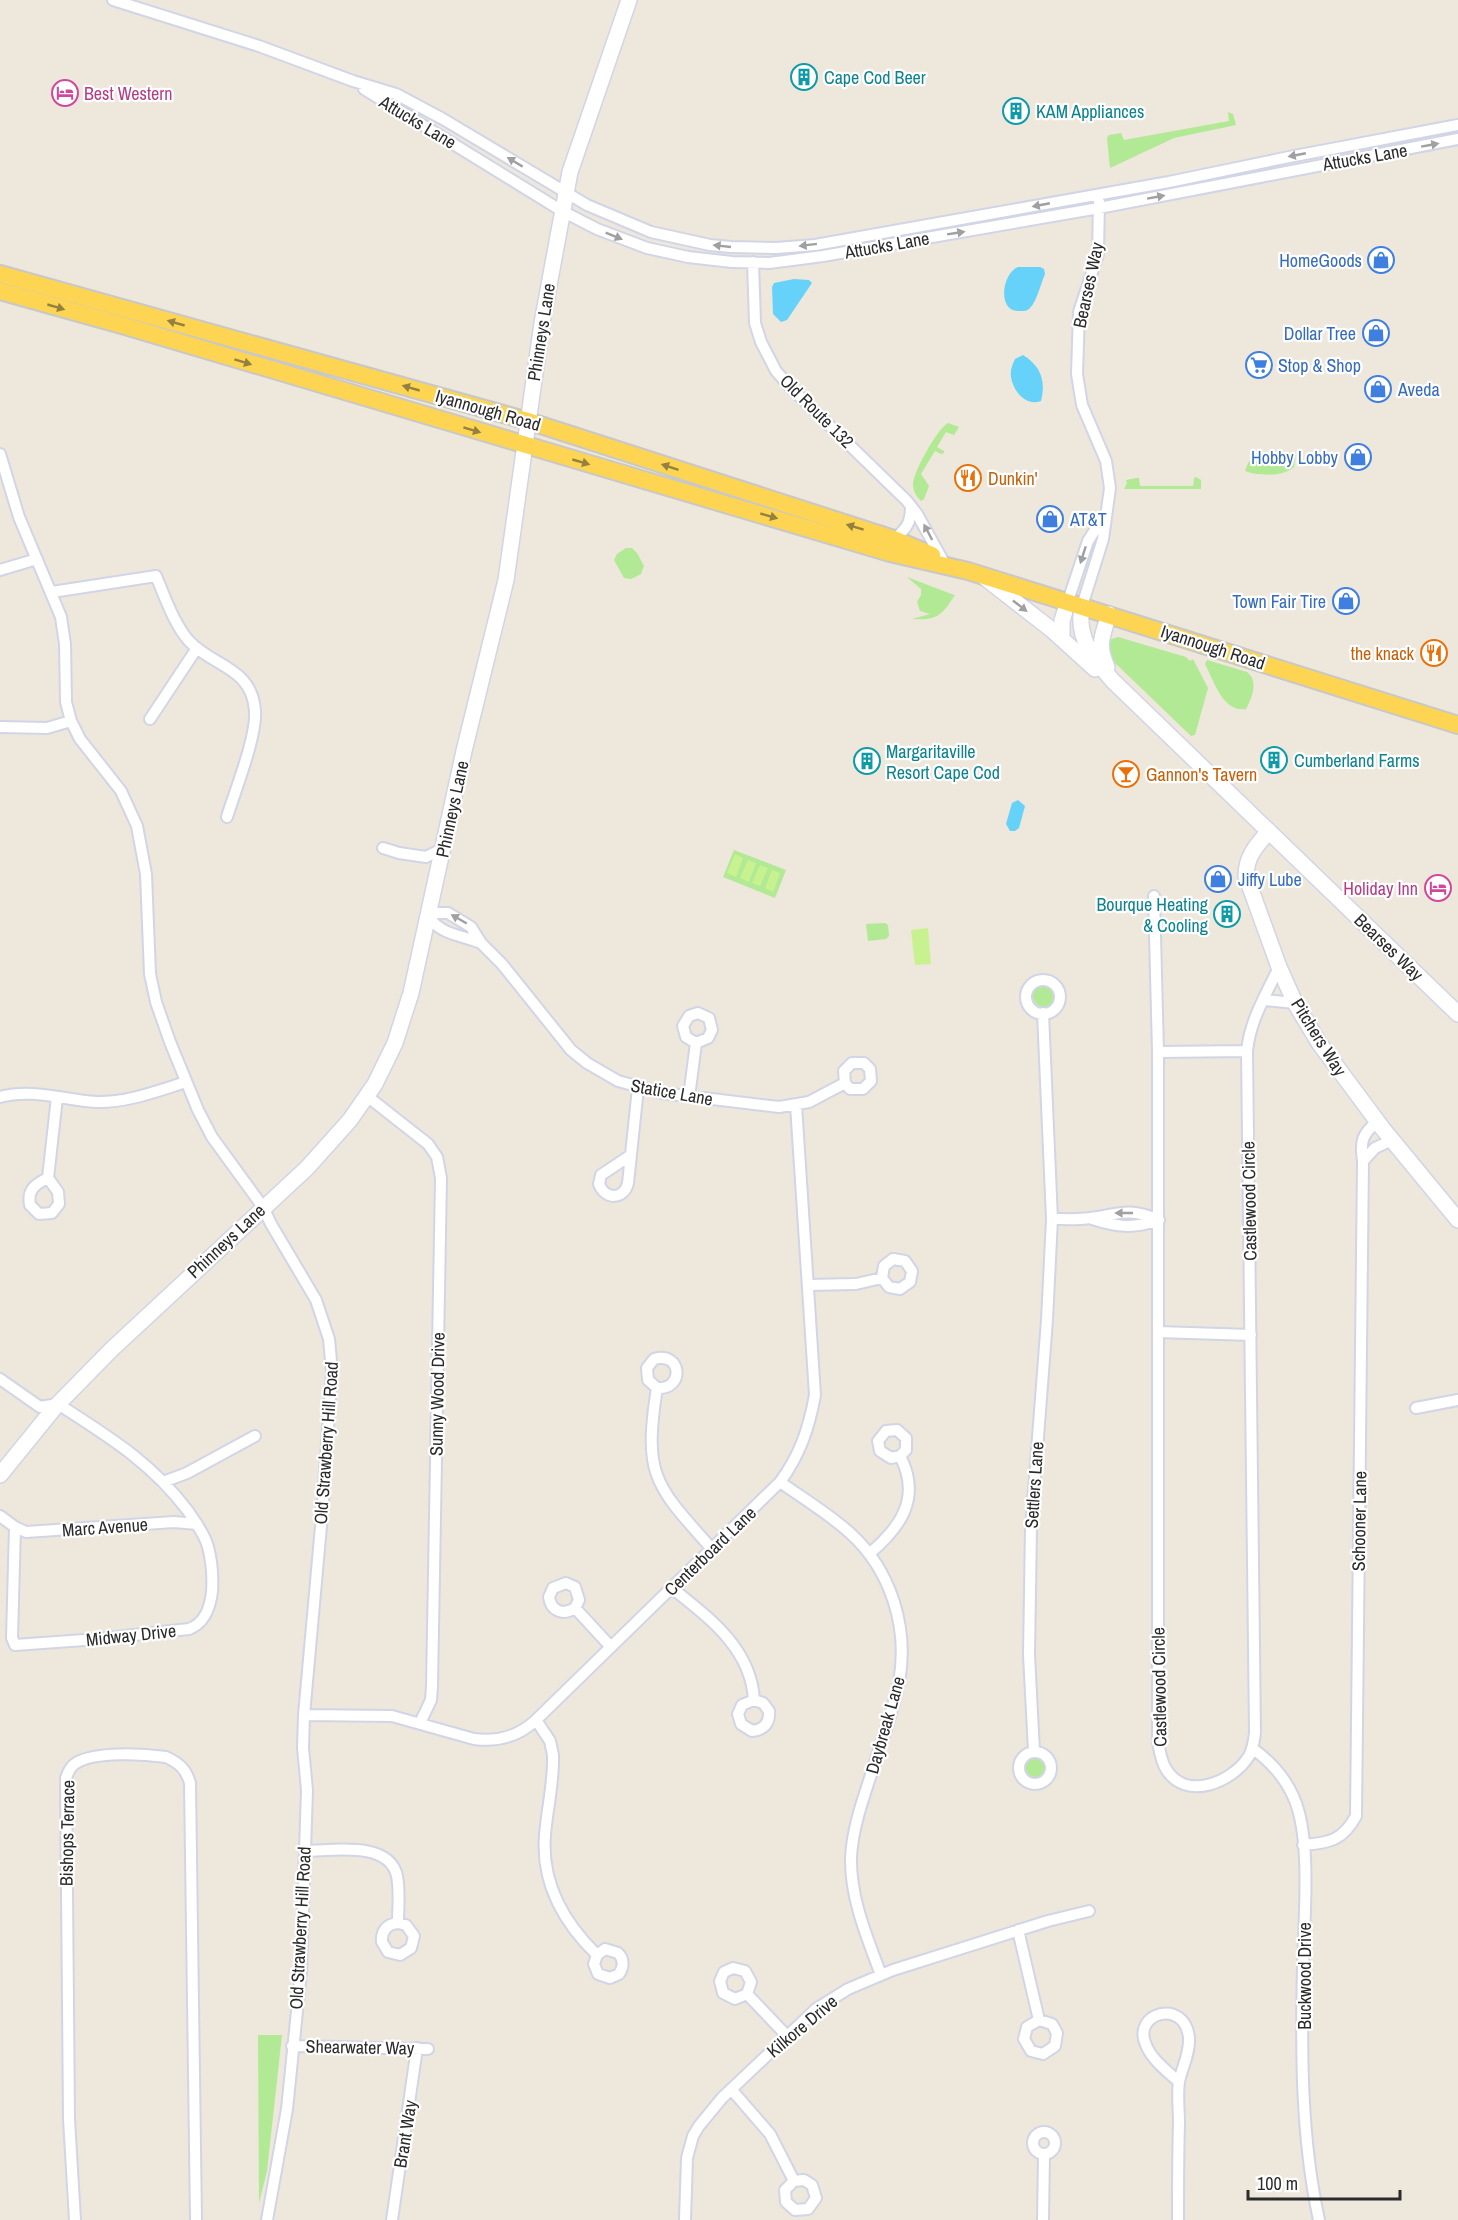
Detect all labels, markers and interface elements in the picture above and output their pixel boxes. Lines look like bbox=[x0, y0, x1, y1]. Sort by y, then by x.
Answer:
building icon: Cape Cod Beer bbox=[789, 62, 819, 92]
place label: Cape Cod Beer bbox=[824, 65, 926, 90]
hotel icon: Best Western bbox=[50, 78, 80, 108]
place label: Best Western bbox=[84, 81, 172, 106]
street label: Attucks Lane bbox=[374, 89, 461, 155]
building icon: KAM Appliances bbox=[1001, 96, 1031, 126]
place label: KAM Appliances bbox=[1036, 99, 1144, 124]
street label: Attucks Lane bbox=[1320, 137, 1409, 177]
one-way arrow bbox=[1421, 140, 1440, 149]
one-way arrow bbox=[1288, 151, 1307, 160]
one-way arrow bbox=[507, 157, 523, 168]
one-way arrow bbox=[1147, 193, 1166, 202]
one-way arrow bbox=[1032, 201, 1051, 210]
street label: Attucks Lane bbox=[842, 225, 931, 265]
one-way arrow bbox=[947, 228, 966, 237]
one-way arrow bbox=[606, 232, 624, 242]
street label: Bearses Way bbox=[1067, 239, 1109, 330]
one-way arrow bbox=[713, 241, 732, 251]
one-way arrow bbox=[798, 241, 817, 250]
shop icon: HomeGoods bbox=[1366, 245, 1396, 275]
place label: HomeGoods bbox=[1279, 248, 1362, 273]
street label: Phinneys Lane bbox=[521, 281, 561, 383]
one-way arrow bbox=[47, 303, 65, 312]
one-way arrow bbox=[167, 318, 185, 327]
shop icon: Dollar Tree bbox=[1361, 318, 1391, 348]
place label: Dollar Tree bbox=[1284, 321, 1356, 346]
supermarket icon: Stop & Shop bbox=[1244, 350, 1274, 380]
place label: Stop & Shop bbox=[1278, 353, 1361, 378]
one-way arrow bbox=[234, 358, 252, 367]
street label: Old Route 132 bbox=[775, 369, 859, 453]
shop icon: Aveda bbox=[1363, 374, 1393, 404]
place label: Aveda bbox=[1397, 377, 1440, 402]
one-way arrow bbox=[402, 383, 420, 392]
street label: Iyannough Road bbox=[432, 383, 544, 437]
one-way arrow bbox=[463, 426, 481, 435]
shop icon: Hobby Lobby bbox=[1343, 442, 1373, 472]
place label: Hobby Lobby bbox=[1251, 445, 1339, 470]
one-way arrow bbox=[572, 458, 590, 467]
one-way arrow bbox=[661, 461, 679, 471]
restaurant icon: Dunkin' bbox=[953, 463, 983, 493]
place label: Dunkin' bbox=[988, 466, 1038, 491]
shop icon: AT&T bbox=[1035, 504, 1065, 534]
place label: AT&T bbox=[1069, 507, 1107, 532]
one-way arrow bbox=[760, 512, 778, 521]
one-way arrow bbox=[846, 522, 864, 531]
one-way arrow bbox=[923, 523, 933, 541]
one-way arrow bbox=[1078, 546, 1087, 564]
shop icon: Town Fair Tire bbox=[1331, 586, 1361, 616]
place label: Town Fair Tire bbox=[1232, 589, 1326, 614]
one-way arrow bbox=[1013, 600, 1028, 612]
street label: Iyannough Road bbox=[1158, 618, 1268, 676]
restaurant icon: the knack bbox=[1419, 638, 1449, 668]
place label: the knack bbox=[1351, 641, 1415, 666]
place label: Margaritaville Resort Cape Cod bbox=[886, 739, 1000, 785]
building icon: Cumberland Farms bbox=[1259, 745, 1289, 775]
building icon: Margaritaville Resort Cape Cod bbox=[852, 746, 882, 776]
place label: Cumberland Farms bbox=[1294, 748, 1420, 773]
street label: Phinneys Lane bbox=[430, 758, 474, 860]
bar icon: Gannon's Tavern bbox=[1111, 759, 1141, 789]
place label: Gannon's Tavern bbox=[1146, 762, 1257, 787]
shop icon: Jiffy Lube bbox=[1203, 864, 1233, 894]
place label: Jiffy Lube bbox=[1238, 867, 1302, 892]
hotel icon: Holiday Inn bbox=[1423, 873, 1453, 903]
place label: Holiday Inn bbox=[1343, 876, 1418, 901]
place label: Bourque Heating & Cooling bbox=[1096, 892, 1209, 938]
building icon: Bourque Heating & Cooling bbox=[1212, 899, 1242, 929]
street label: Bearses Way bbox=[1349, 908, 1429, 987]
one-way arrow bbox=[451, 915, 468, 925]
street label: Pitchers Way bbox=[1285, 993, 1353, 1081]
street label: Statice Lane bbox=[629, 1072, 715, 1112]
street label: Castlewood Circle bbox=[1235, 1141, 1263, 1261]
street label: Phinneys Lane bbox=[181, 1198, 271, 1284]
one-way arrow bbox=[1114, 1208, 1133, 1218]
street label: Sunny Wood Drive bbox=[423, 1332, 451, 1456]
street label: Old Strawberry Hill Road bbox=[308, 1361, 344, 1525]
street label: Settlers Lane bbox=[1018, 1441, 1050, 1529]
street label: Schooner Lane bbox=[1346, 1471, 1372, 1571]
street label: Centerboard Lane bbox=[659, 1501, 761, 1601]
street label: Marc Avenue bbox=[61, 1512, 149, 1542]
street label: Midway Drive bbox=[85, 1618, 177, 1652]
street label: Castlewood Circle bbox=[1145, 1627, 1173, 1747]
street label: Daybreak Lane bbox=[859, 1673, 911, 1777]
street label: Bishops Terrace bbox=[54, 1780, 80, 1886]
street label: Old Strawberry Hill Road bbox=[283, 1846, 317, 2010]
street label: Buckwood Drive bbox=[1292, 1922, 1317, 2030]
street label: Kilkore Drive bbox=[761, 1989, 843, 2063]
street label: Shearwater Way bbox=[306, 2034, 415, 2060]
street label: Brant Way bbox=[387, 2098, 423, 2170]
scale bar bbox=[1248, 2163, 1400, 2201]
text: 100 m bbox=[1257, 2171, 1298, 2196]

